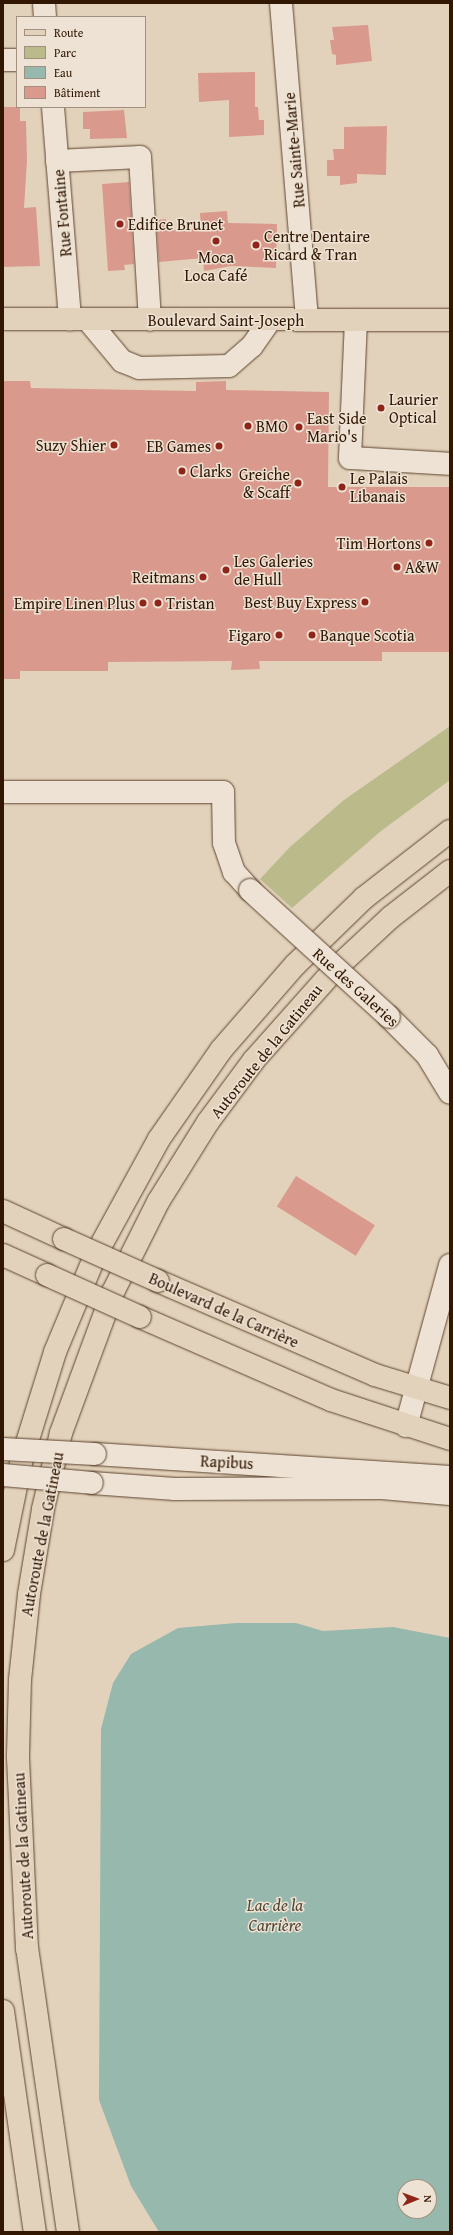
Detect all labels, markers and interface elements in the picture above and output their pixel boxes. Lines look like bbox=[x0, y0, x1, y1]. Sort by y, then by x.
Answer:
legend bbox=[16, 16, 146, 108]
text: Route bbox=[54, 24, 83, 41]
text: Parc bbox=[54, 44, 76, 61]
text: Eau bbox=[54, 64, 72, 81]
text: Bâtiment bbox=[54, 84, 101, 101]
street label: Rue Sainte-Marie bbox=[279, 92, 309, 208]
street label: Rue Fontaine bbox=[49, 169, 75, 257]
place label: Edifice Brunet bbox=[128, 214, 223, 234]
marker: Edifice Brunet bbox=[115, 219, 125, 229]
place label: Centre Dentaire Ricard & Tran bbox=[264, 226, 370, 264]
marker: Moca Loca Café bbox=[211, 236, 221, 246]
marker: Centre Dentaire Ricard & Tran bbox=[251, 240, 261, 250]
place label: Moca Loca Café bbox=[184, 247, 248, 285]
street label: Boulevard Saint-Joseph bbox=[148, 310, 304, 330]
place label: Laurier Optical bbox=[389, 389, 438, 427]
marker: Laurier Optical bbox=[376, 403, 386, 413]
place label: East Side Mario's bbox=[307, 408, 367, 446]
place label: BMO bbox=[256, 416, 288, 436]
marker: BMO bbox=[243, 421, 253, 431]
marker: East Side Mario's bbox=[294, 422, 304, 432]
place label: Suzy Shier bbox=[36, 435, 106, 455]
place label: EB Games bbox=[146, 436, 211, 456]
marker: Suzy Shier bbox=[109, 440, 119, 450]
marker: EB Games bbox=[214, 441, 224, 451]
place label: Clarks bbox=[190, 461, 232, 481]
place label: Greiche & Scaff bbox=[239, 464, 290, 502]
marker: Clarks bbox=[177, 466, 187, 476]
place label: Le Palais Libanais bbox=[350, 468, 408, 506]
marker: Greiche & Scaff bbox=[293, 478, 303, 488]
marker: Le Palais Libanais bbox=[337, 482, 347, 492]
place label: Tim Hortons bbox=[336, 533, 421, 553]
marker: Tim Hortons bbox=[424, 538, 434, 548]
place label: Les Galeries de Hull bbox=[234, 551, 313, 589]
place label: A&W bbox=[405, 557, 439, 577]
marker: A&W bbox=[392, 562, 402, 572]
marker: Les Galeries de Hull bbox=[221, 565, 231, 575]
place label: Reitmans bbox=[132, 567, 195, 587]
marker: Reitmans bbox=[198, 572, 208, 582]
place label: Best Buy Express bbox=[244, 592, 357, 612]
place label: Empire Linen Plus bbox=[14, 593, 135, 613]
place label: Tristan bbox=[166, 593, 215, 613]
marker: Best Buy Express bbox=[360, 597, 370, 607]
marker: Empire Linen Plus bbox=[138, 598, 148, 608]
marker: Tristan bbox=[153, 598, 163, 608]
place label: Figaro bbox=[229, 625, 271, 645]
place label: Banque Scotia bbox=[320, 625, 414, 645]
marker: Figaro bbox=[274, 630, 284, 640]
marker: Banque Scotia bbox=[307, 630, 317, 640]
street label: Rue des Galeries bbox=[309, 943, 403, 1031]
street label: Autoroute de la Gatineau bbox=[206, 980, 326, 1122]
street label: Boulevard de la Carrière bbox=[146, 1268, 302, 1352]
street label: Autoroute de la Gatineau bbox=[17, 1450, 67, 1618]
street label: Rapibus bbox=[200, 1451, 254, 1473]
street label: Autoroute de la Gatineau bbox=[9, 1772, 37, 1940]
water label: Lac de la Carrière bbox=[247, 1895, 303, 1935]
north arrow bbox=[397, 2179, 437, 2219]
text: N bbox=[420, 2195, 436, 2203]

